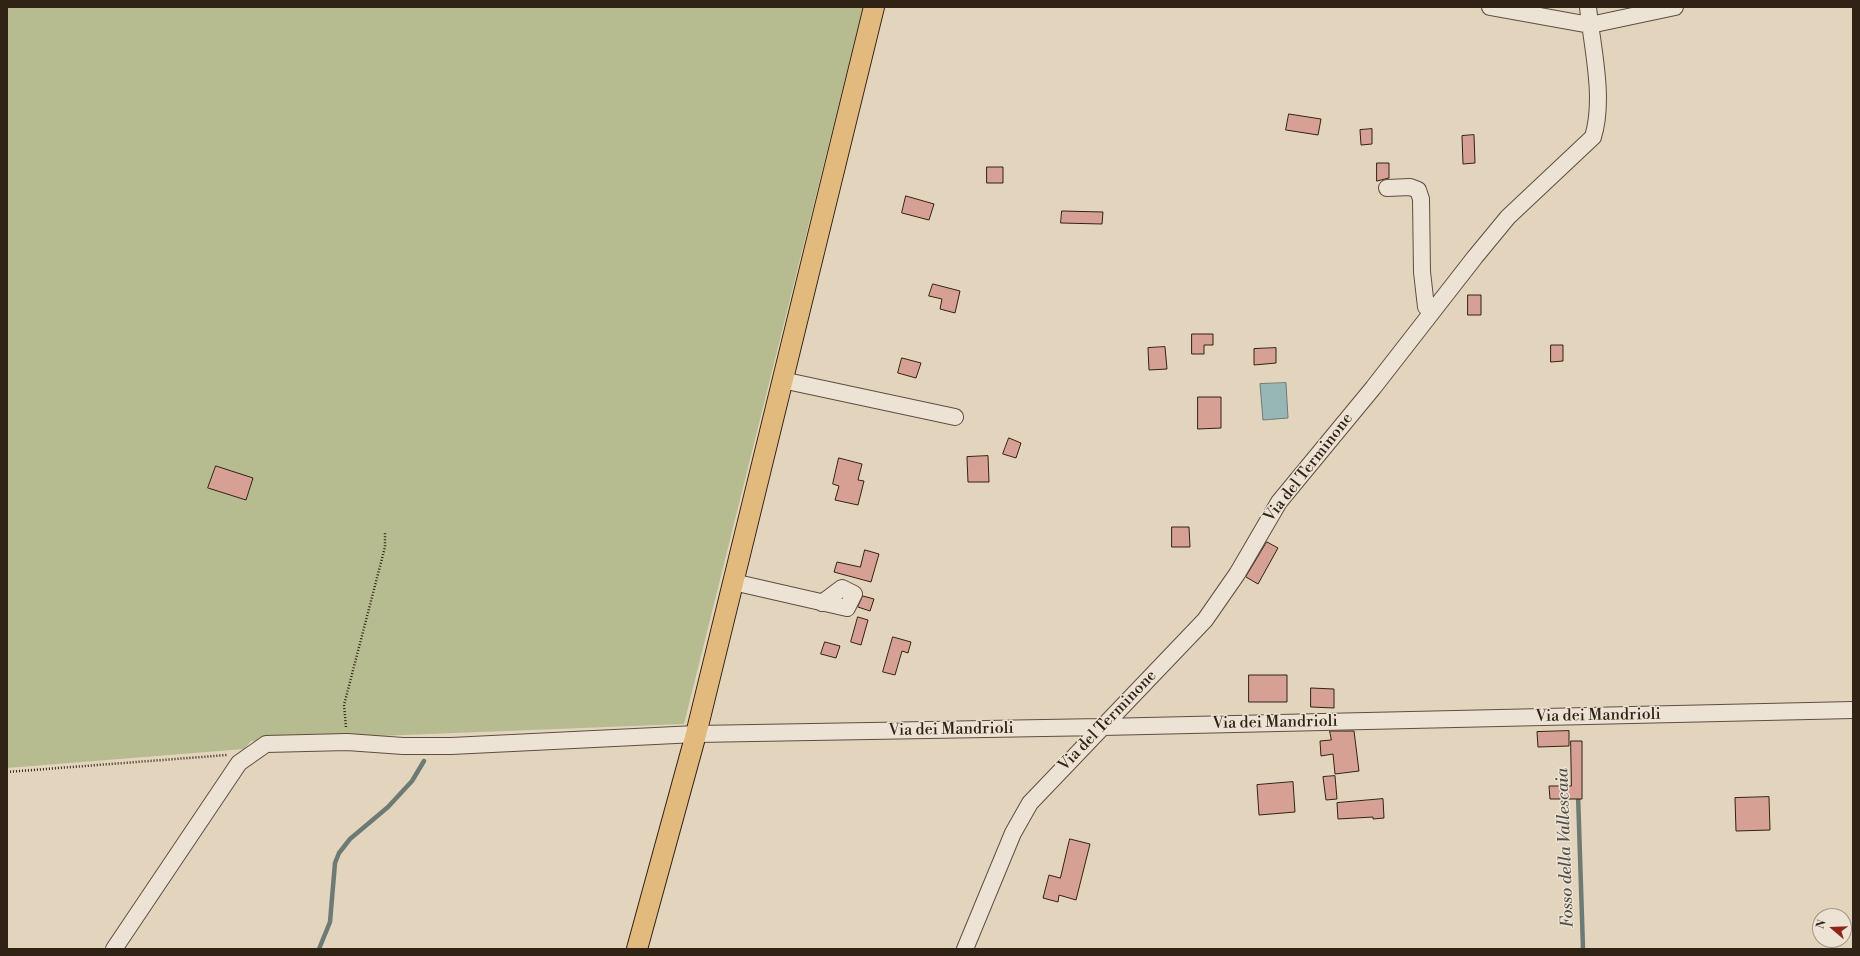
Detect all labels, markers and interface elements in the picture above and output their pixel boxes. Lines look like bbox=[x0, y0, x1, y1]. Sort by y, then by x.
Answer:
street label: Via del Terminone bbox=[1261, 410, 1357, 526]
street label: Via del Terminone bbox=[1055, 667, 1161, 775]
street label: Via dei Mandrioli bbox=[1535, 705, 1661, 727]
street label: Via dei Mandrioli bbox=[1212, 712, 1338, 734]
street label: Via dei Mandrioli bbox=[888, 719, 1014, 741]
water label: Fosso della Vallescaia bbox=[1553, 768, 1579, 928]
north arrow bbox=[1812, 908, 1852, 948]
text: N bbox=[1814, 918, 1830, 931]

